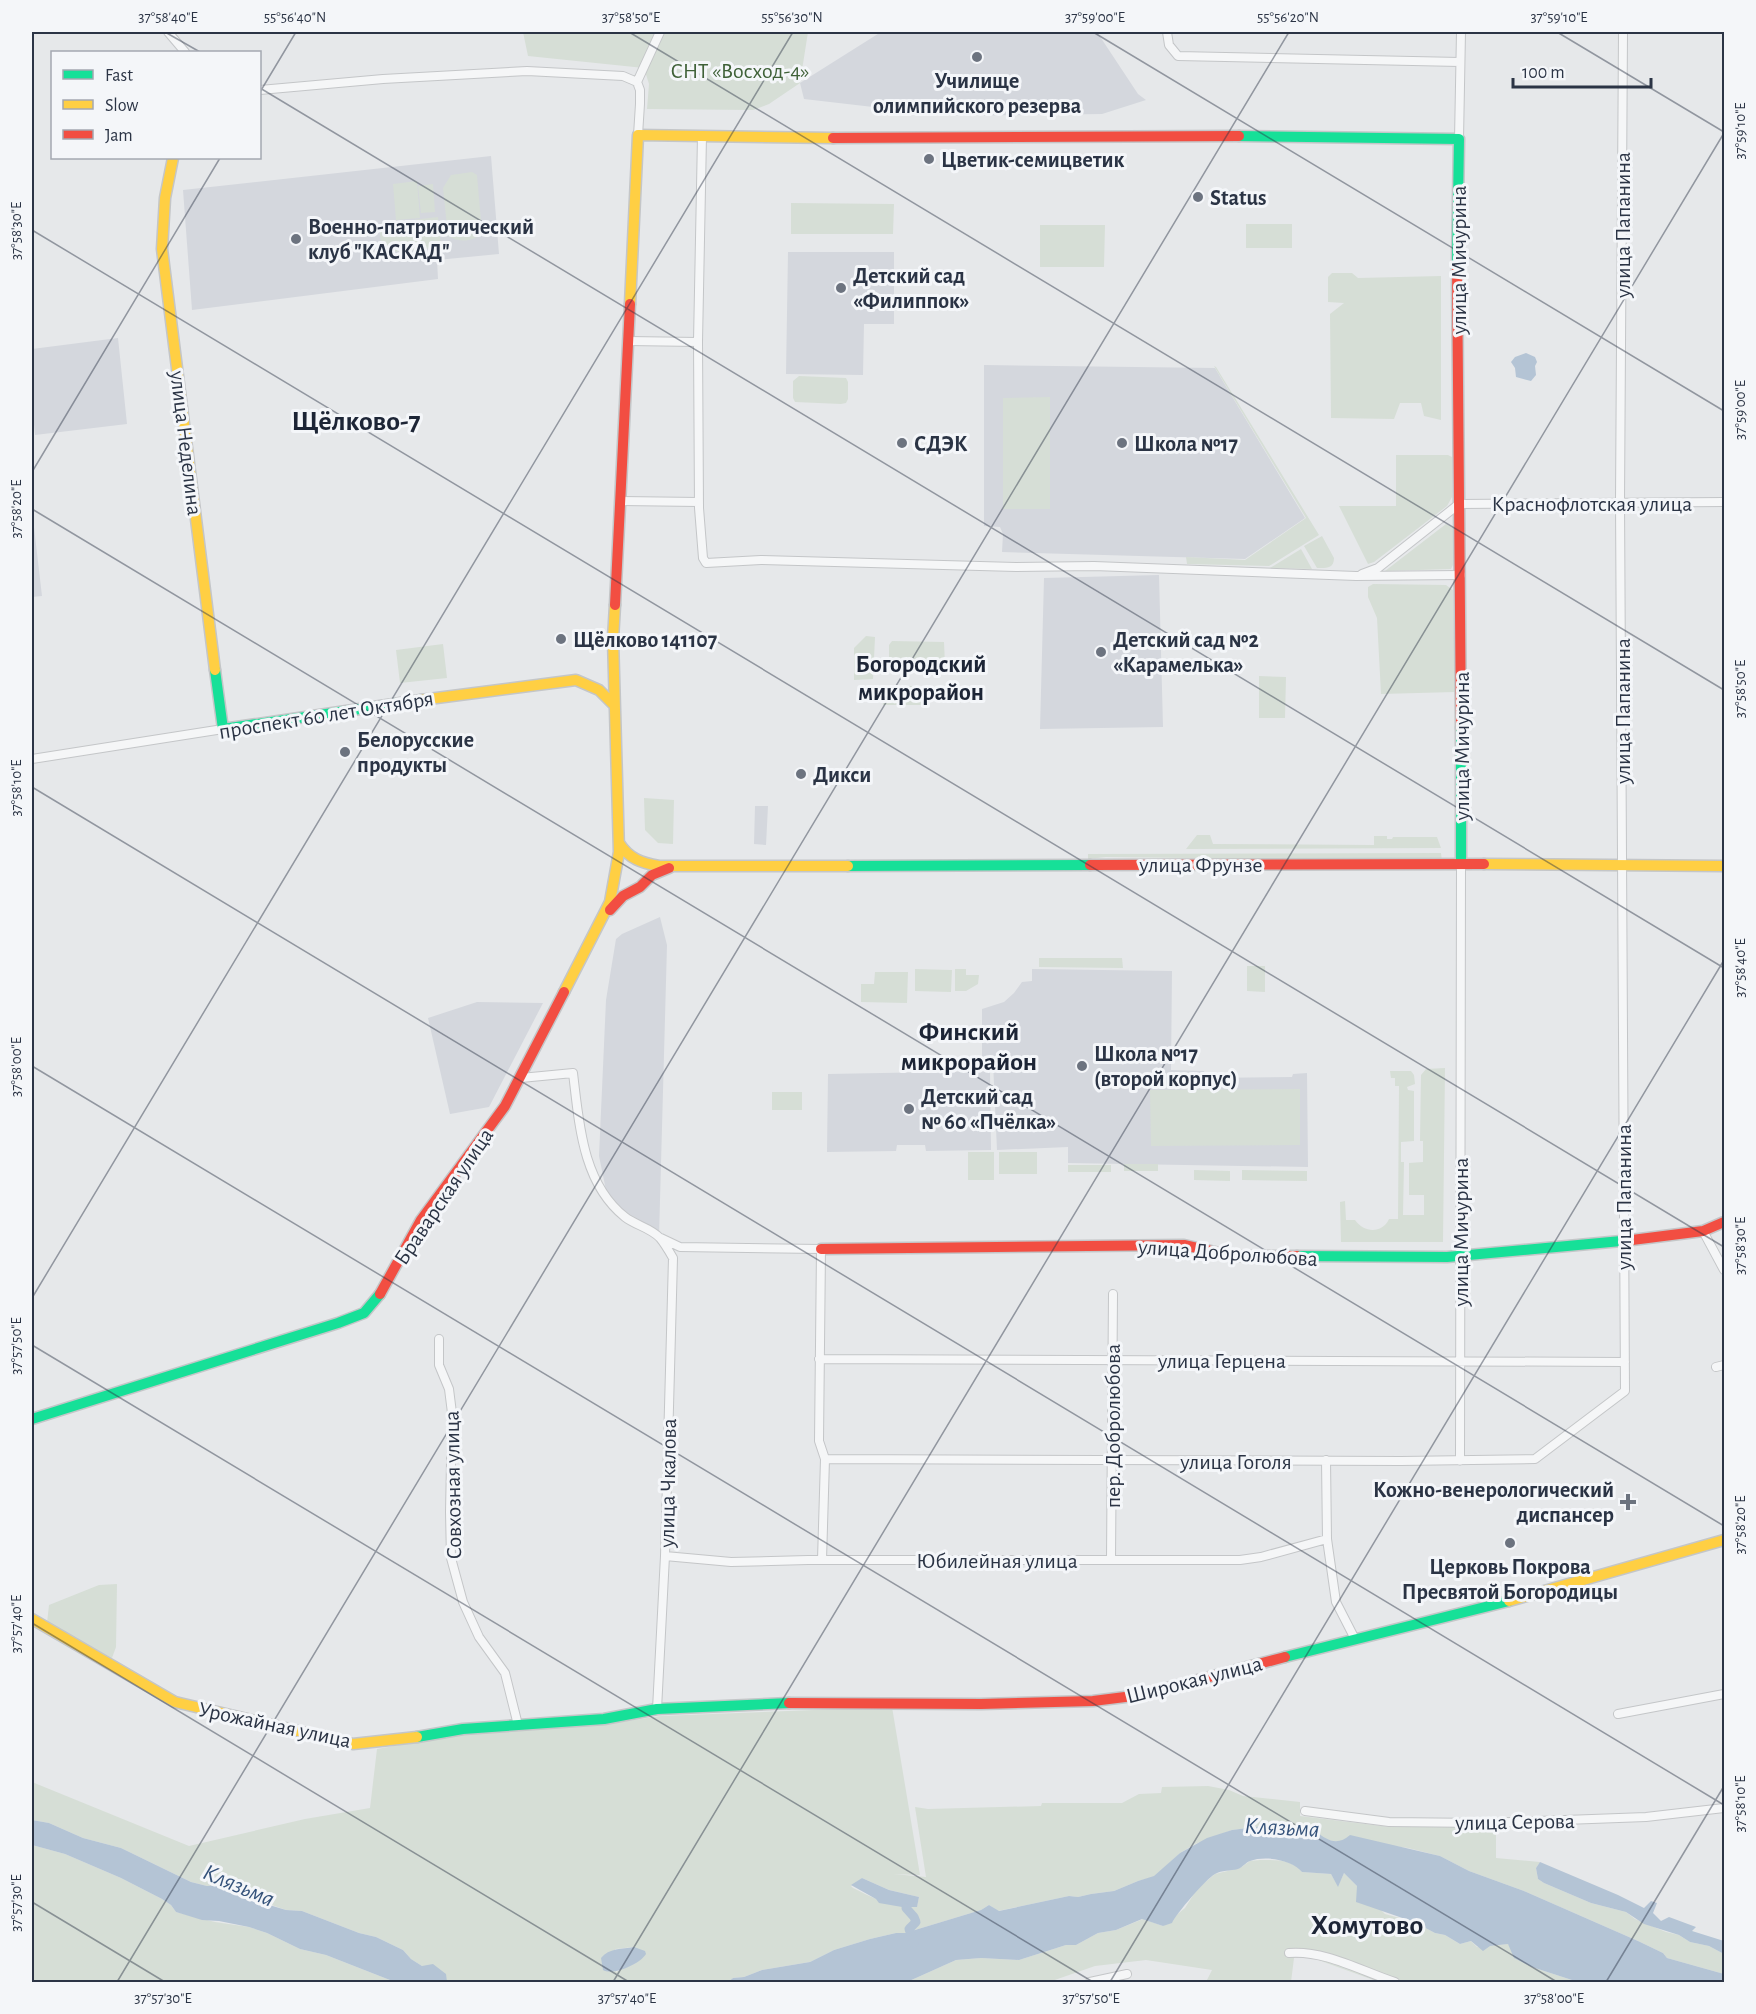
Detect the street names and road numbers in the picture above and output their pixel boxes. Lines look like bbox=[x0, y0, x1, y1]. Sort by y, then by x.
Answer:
street label: улица Папанина bbox=[1612, 152, 1634, 299]
street label: улица Мичурина bbox=[1448, 185, 1470, 336]
street label: улица Неделина bbox=[166, 368, 206, 517]
street label: Краснофлотская улица bbox=[1492, 493, 1692, 515]
street label: улица Папанина bbox=[1612, 638, 1634, 785]
street label: улица Мичурина bbox=[1451, 671, 1473, 822]
street label: проспект 60 лет Октября bbox=[217, 687, 435, 743]
street label: улица Фрунзе bbox=[1138, 854, 1263, 876]
street label: Браварская улица bbox=[390, 1124, 498, 1269]
street label: улица Папанина bbox=[1613, 1124, 1635, 1271]
street label: улица Мичурина bbox=[1450, 1157, 1472, 1308]
street label: улица Добролюбова bbox=[1136, 1236, 1319, 1270]
street label: пер. Добролюбова bbox=[1102, 1344, 1124, 1508]
street label: улица Герцена bbox=[1157, 1350, 1286, 1372]
street label: Совхозная улица bbox=[441, 1410, 465, 1560]
street label: улица Чкалова bbox=[656, 1418, 680, 1549]
street label: улица Гоголя bbox=[1179, 1451, 1292, 1473]
street label: Юбилейная улица bbox=[916, 1550, 1078, 1572]
street label: Широкая улица bbox=[1124, 1652, 1264, 1707]
street label: Урожайная улица bbox=[196, 1698, 353, 1752]
street label: улица Серова bbox=[1454, 1810, 1575, 1834]

